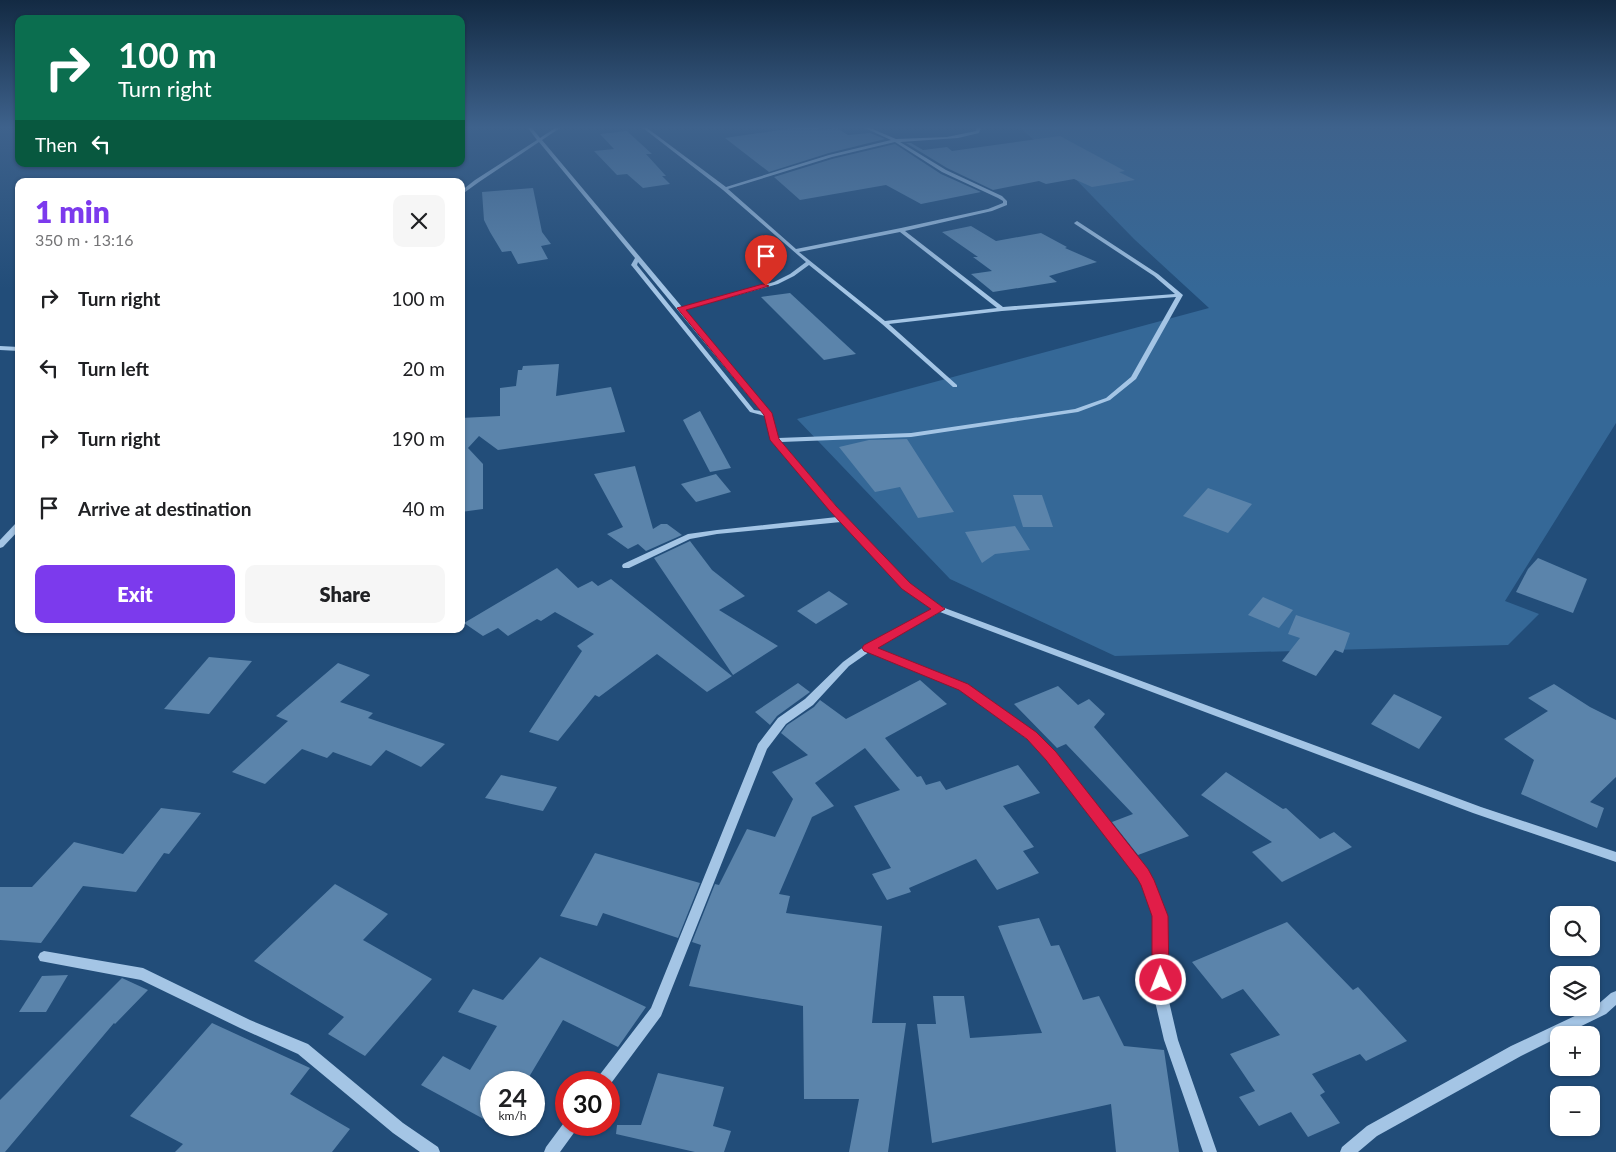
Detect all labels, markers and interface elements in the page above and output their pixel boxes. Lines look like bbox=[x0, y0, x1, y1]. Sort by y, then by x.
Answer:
text: 100 m bbox=[118, 33, 217, 75]
icon: right bbox=[35, 35, 100, 100]
text: Turn right bbox=[118, 75, 212, 102]
icon: left bbox=[87, 130, 115, 158]
text: Then bbox=[35, 133, 77, 156]
text: 1 min bbox=[35, 193, 110, 229]
button: close bbox=[393, 195, 445, 247]
text: 350 m · 13:16 bbox=[35, 230, 134, 249]
pin bbox=[745, 235, 787, 286]
icon: arrive bbox=[752, 242, 780, 270]
icon: right bbox=[35, 284, 63, 312]
text: Turn right bbox=[78, 287, 160, 310]
text: 100 m bbox=[391, 287, 445, 310]
icon: left bbox=[35, 354, 63, 382]
text: Turn left bbox=[78, 357, 149, 380]
text: 20 m bbox=[402, 357, 445, 380]
icon: right bbox=[35, 424, 63, 452]
text: Turn right bbox=[78, 427, 160, 450]
text: 190 m bbox=[391, 427, 445, 450]
icon: arrive bbox=[35, 494, 63, 522]
text: Arrive at destination bbox=[78, 497, 251, 520]
text: 40 m bbox=[402, 497, 445, 520]
button: Exit bbox=[35, 565, 235, 623]
button: Share bbox=[245, 565, 445, 623]
map controls bbox=[1550, 906, 1600, 1136]
button: search bbox=[1550, 906, 1600, 956]
position arrow bbox=[1134, 953, 1186, 1005]
button: layers bbox=[1550, 966, 1600, 1016]
button: + bbox=[1550, 1026, 1600, 1076]
speed limit sign: 30 bbox=[555, 1071, 620, 1136]
text: 24 bbox=[498, 1082, 527, 1112]
button: − bbox=[1550, 1086, 1600, 1136]
text: km/h bbox=[498, 1108, 527, 1123]

